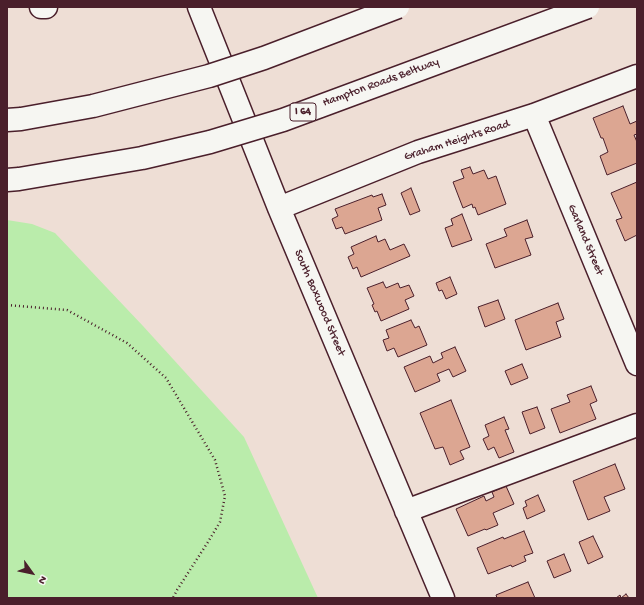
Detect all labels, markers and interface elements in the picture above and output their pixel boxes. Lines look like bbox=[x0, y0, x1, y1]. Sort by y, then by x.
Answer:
street label: Hampton Roads Beltway bbox=[321, 55, 441, 111]
road number: I 64 bbox=[290, 103, 316, 121]
street label: Graham Heights Road bbox=[402, 117, 512, 165]
street label: Garland Street bbox=[564, 203, 606, 277]
street label: South Boxwood Street bbox=[290, 248, 348, 358]
north arrow bbox=[12, 553, 52, 593]
text: N bbox=[35, 573, 49, 586]

